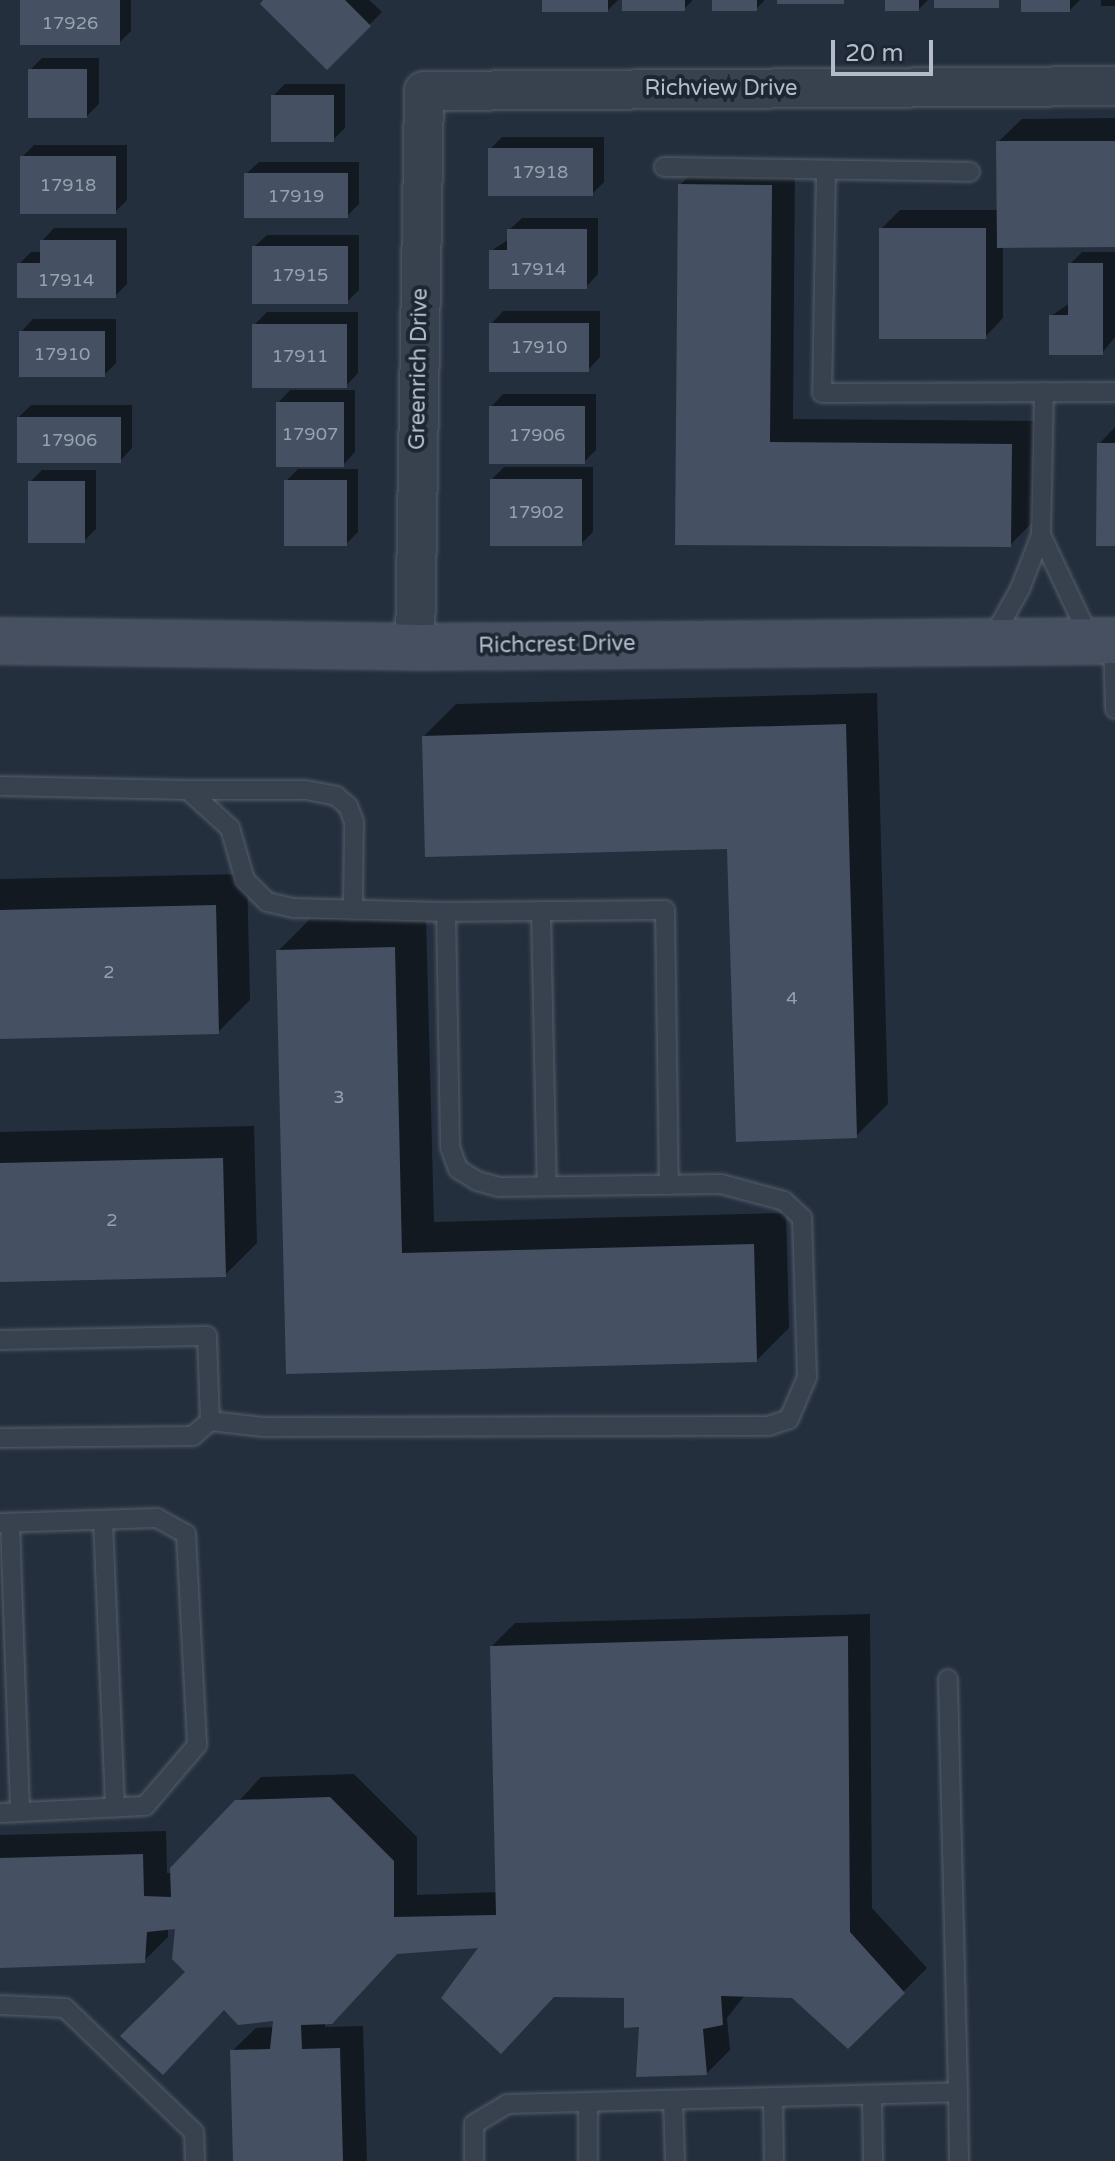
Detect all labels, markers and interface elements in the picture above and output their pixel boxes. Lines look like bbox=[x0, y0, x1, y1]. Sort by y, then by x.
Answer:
house number: 17926 bbox=[42, 12, 98, 34]
scale bar bbox=[835, 24, 937, 74]
text: 20 m bbox=[845, 39, 903, 68]
street label: Richview Drive bbox=[645, 76, 797, 102]
house number: 17918 bbox=[512, 161, 568, 183]
house number: 17918 bbox=[40, 174, 96, 196]
house number: 17919 bbox=[268, 185, 324, 207]
house number: 17914 bbox=[510, 258, 566, 280]
house number: 17915 bbox=[272, 264, 328, 286]
house number: 17914 bbox=[38, 269, 94, 291]
street label: Greenrich Drive bbox=[404, 288, 434, 450]
house number: 17910 bbox=[511, 336, 567, 358]
house number: 17910 bbox=[34, 343, 90, 365]
house number: 17911 bbox=[272, 345, 328, 367]
house number: 17907 bbox=[282, 423, 338, 445]
house number: 17906 bbox=[509, 424, 565, 446]
house number: 17906 bbox=[41, 429, 97, 451]
house number: 17902 bbox=[508, 501, 564, 523]
street label: Richcrest Drive bbox=[478, 630, 636, 660]
house number: 2 bbox=[103, 961, 115, 983]
house number: 4 bbox=[786, 987, 798, 1009]
house number: 3 bbox=[333, 1086, 345, 1108]
house number: 2 bbox=[106, 1209, 118, 1231]

